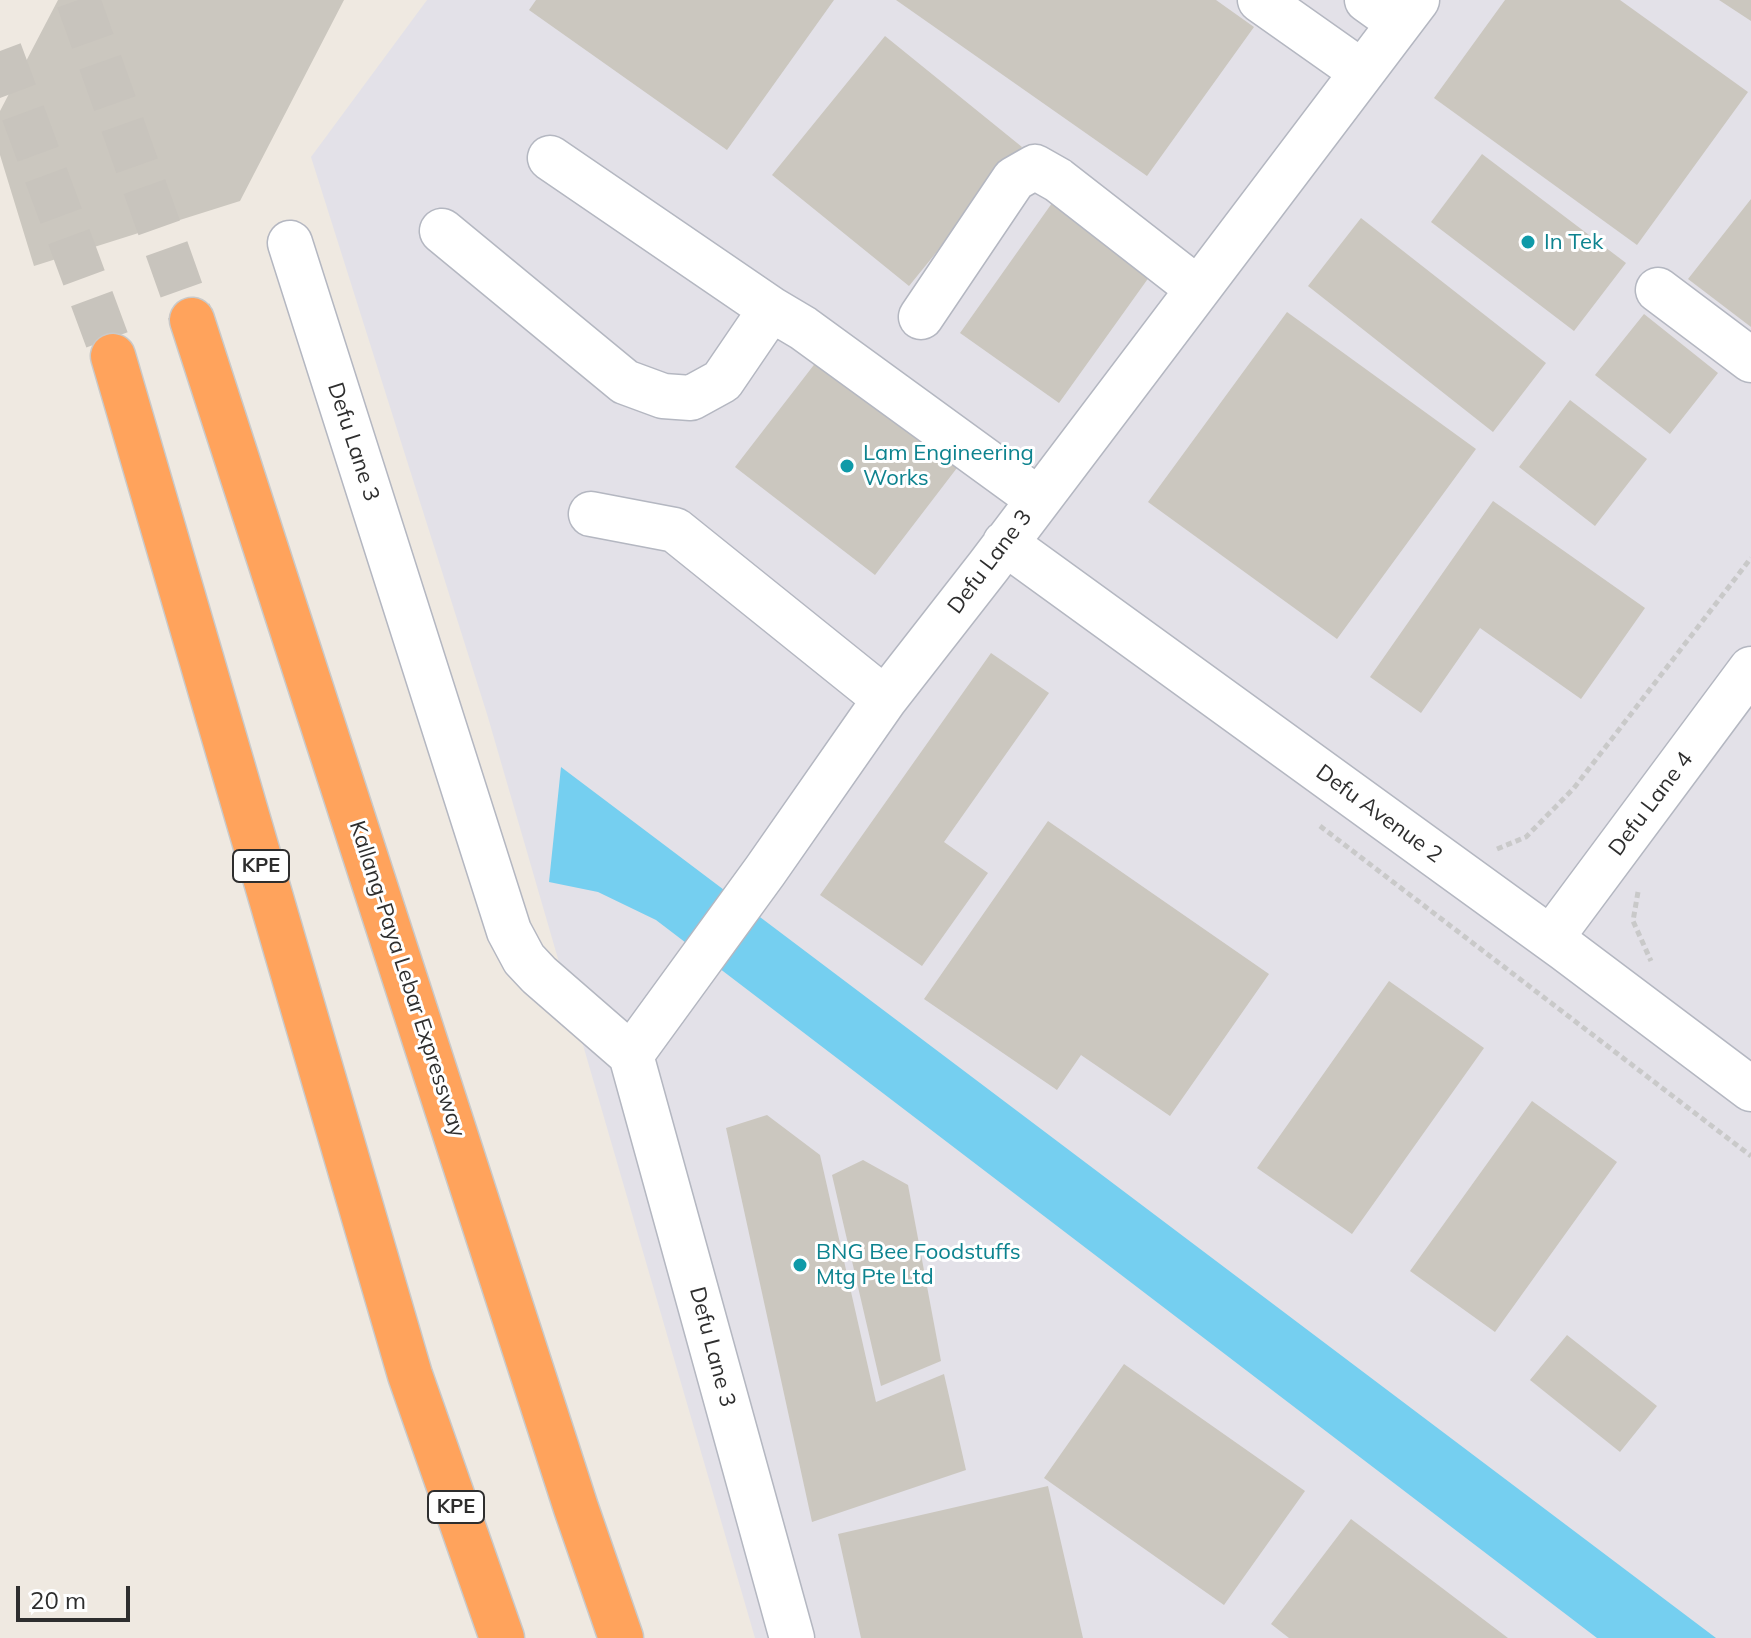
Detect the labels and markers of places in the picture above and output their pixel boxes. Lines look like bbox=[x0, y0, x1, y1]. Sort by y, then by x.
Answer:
place label: In Tek bbox=[1544, 229, 1603, 255]
marker: In Tek bbox=[1519, 233, 1537, 251]
place label: Lam Engineering Works bbox=[863, 440, 1034, 492]
marker: Lam Engineering Works bbox=[838, 457, 856, 475]
place label: BNG Bee Foodstuffs Mtg Pte Ltd bbox=[816, 1239, 1021, 1290]
marker: BNG Bee Foodstuffs Mtg Pte Ltd bbox=[791, 1256, 809, 1274]

